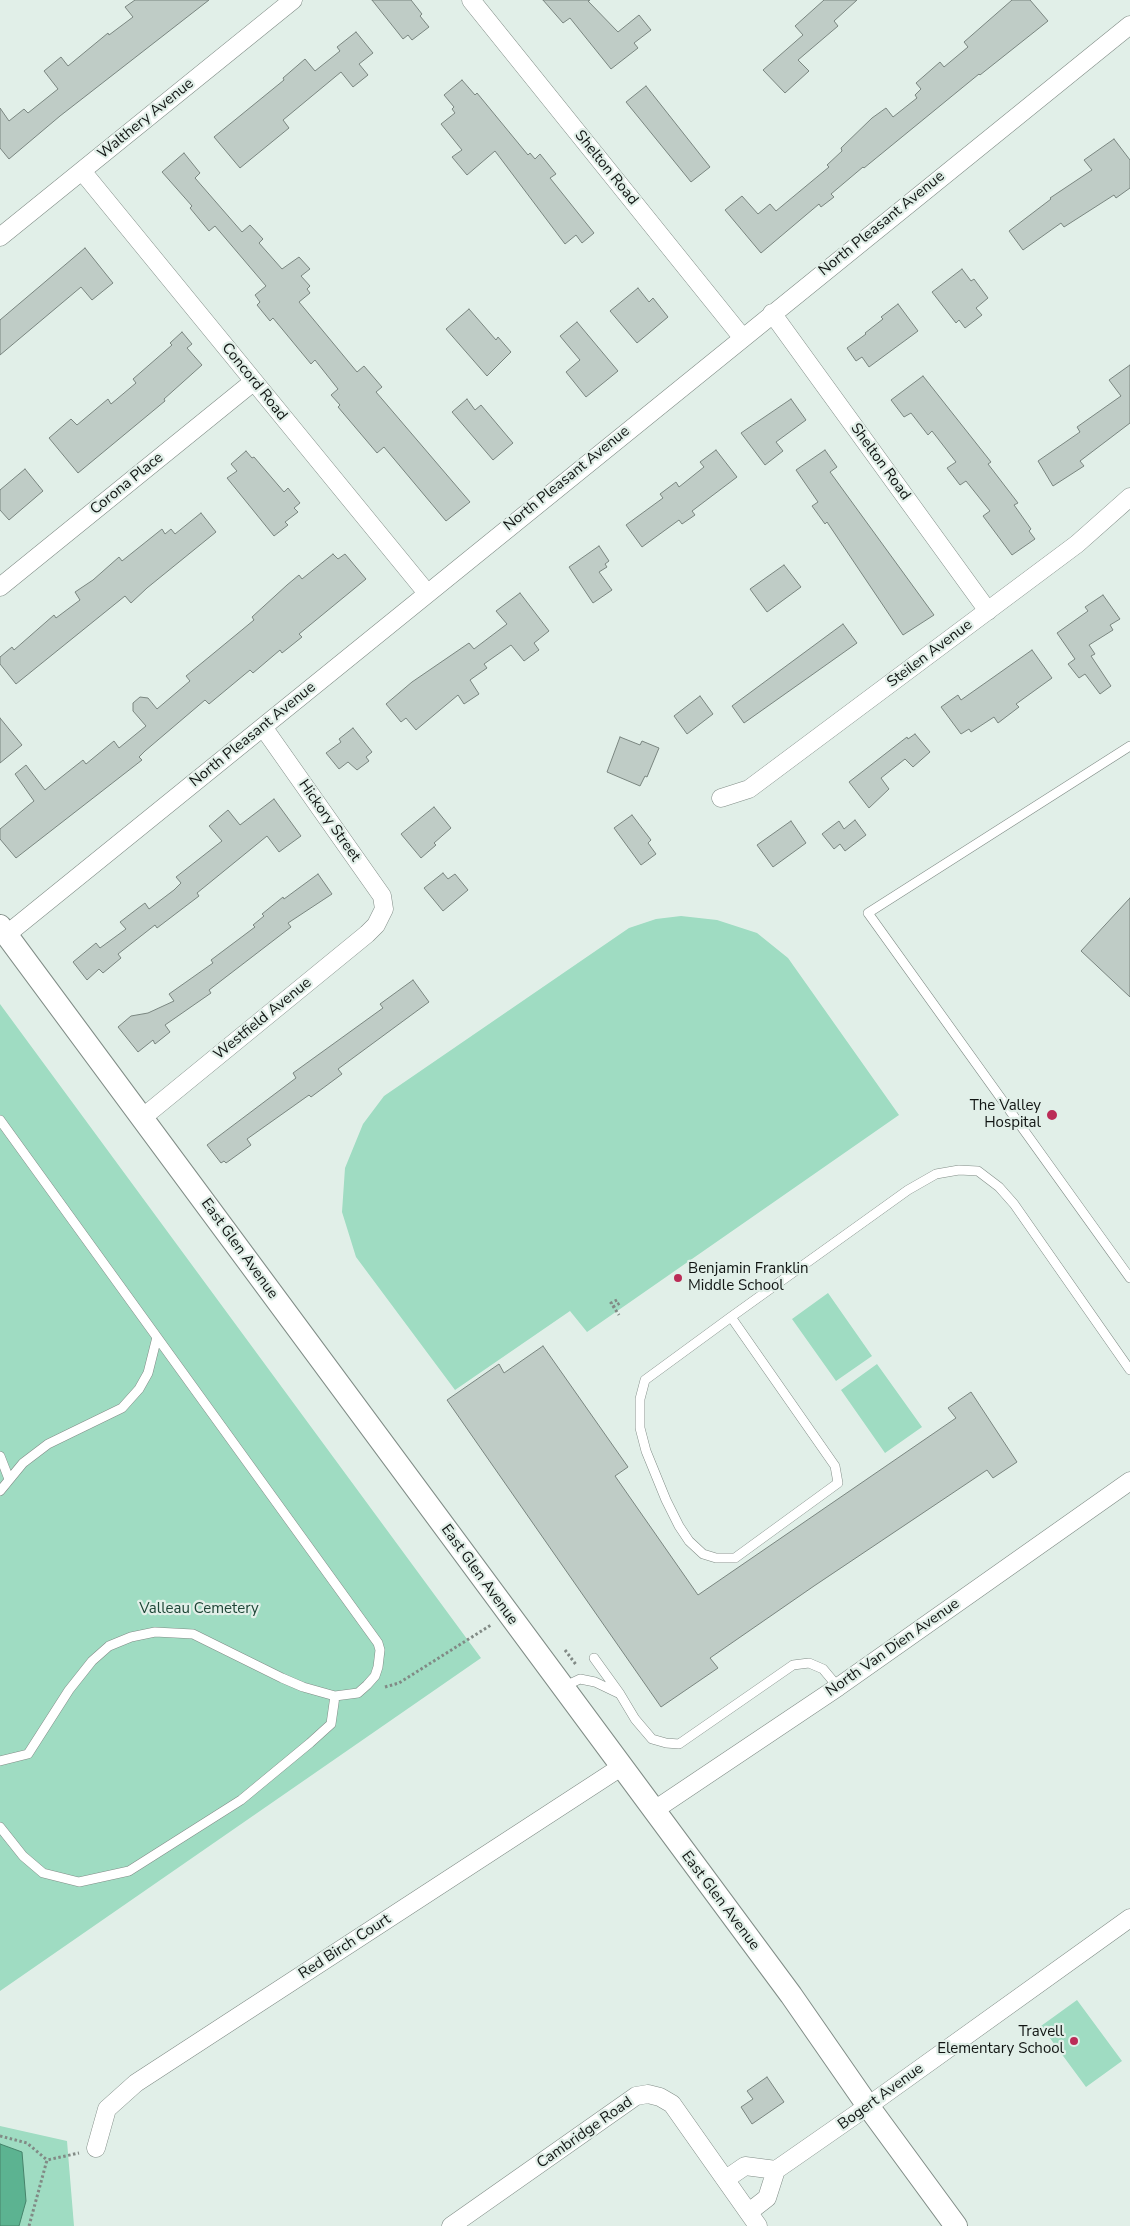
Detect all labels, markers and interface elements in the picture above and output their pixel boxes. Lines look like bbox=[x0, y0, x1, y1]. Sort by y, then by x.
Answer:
street label: Walthery Avenue bbox=[94, 75, 198, 163]
street label: Shelton Road bbox=[570, 127, 642, 209]
street label: North Pleasant Avenue bbox=[816, 168, 948, 280]
street label: Concord Road bbox=[217, 340, 291, 424]
street label: Shelton Road bbox=[846, 420, 914, 504]
street label: North Pleasant Avenue bbox=[501, 423, 633, 535]
street label: Corona Place bbox=[87, 449, 167, 519]
street label: Steilen Avenue bbox=[884, 616, 976, 692]
street label: North Pleasant Avenue bbox=[187, 679, 319, 791]
street label: Hickory Street bbox=[294, 777, 364, 865]
street label: Westfield Avenue bbox=[211, 974, 315, 1064]
place label: The Valley Hospital bbox=[970, 1097, 1041, 1132]
marker: The Valley Hospital bbox=[1045, 1108, 1059, 1122]
street label: East Glen Avenue bbox=[197, 1195, 281, 1303]
place label: Benjamin Franklin Middle School bbox=[688, 1260, 809, 1295]
marker: Benjamin Franklin Middle School bbox=[672, 1272, 684, 1284]
street label: East Glen Avenue bbox=[437, 1521, 521, 1629]
street label: North Van Dien Avenue bbox=[823, 1595, 963, 1701]
park label: Valleau Cemetery bbox=[139, 1600, 259, 1618]
street label: East Glen Avenue bbox=[677, 1848, 763, 1954]
street label: Red Birch Court bbox=[296, 1911, 394, 1983]
place label: Travell Elementary School bbox=[937, 2023, 1064, 2058]
marker: Travell Elementary School bbox=[1068, 2035, 1080, 2047]
street label: Bogert Avenue bbox=[835, 2060, 927, 2134]
street label: Cambridge Road bbox=[534, 2093, 636, 2173]

